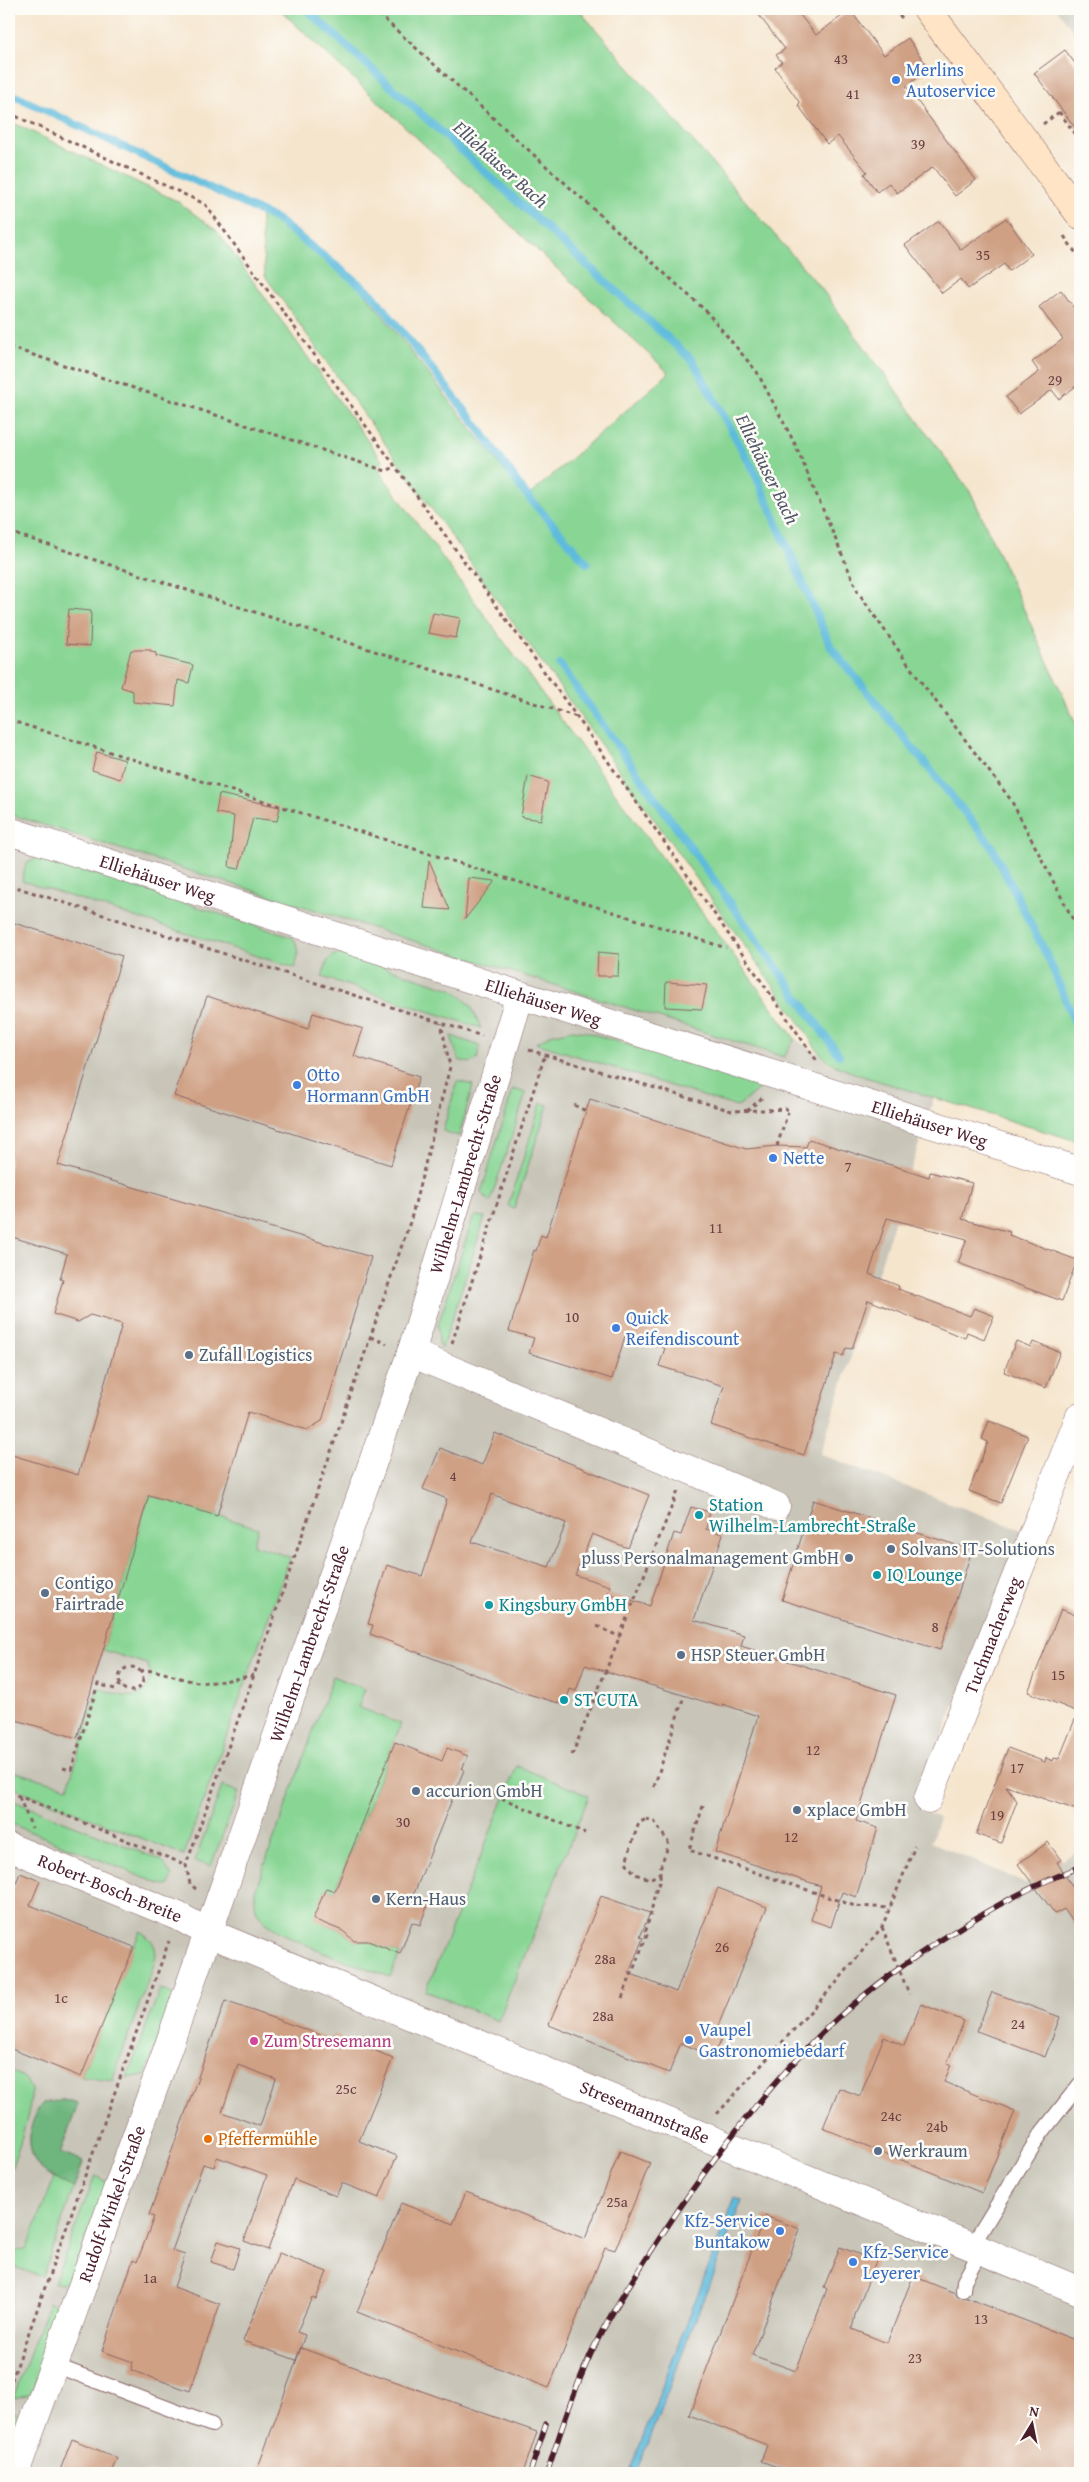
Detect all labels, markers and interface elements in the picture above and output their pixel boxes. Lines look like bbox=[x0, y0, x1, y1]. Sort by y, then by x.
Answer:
house number: 43 bbox=[834, 48, 848, 69]
place label: Merlins Autoservice bbox=[906, 56, 996, 104]
marker: Merlins Autoservice bbox=[890, 74, 902, 86]
house number: 41 bbox=[846, 83, 860, 104]
water label: Elliehäuser Bach bbox=[446, 113, 555, 215]
house number: 39 bbox=[911, 133, 925, 154]
house number: 35 bbox=[976, 244, 990, 265]
house number: 29 bbox=[1048, 369, 1062, 390]
water label: Elliehäuser Bach bbox=[729, 408, 807, 529]
street label: Elliehäuser Weg bbox=[96, 847, 219, 909]
street label: Elliehäuser Weg bbox=[482, 971, 605, 1033]
place label: Otto Hormann GmbH bbox=[307, 1061, 430, 1109]
street label: Wilhelm-Lambrecht-Straße bbox=[422, 1071, 508, 1277]
marker: Otto Hormann GmbH bbox=[291, 1079, 303, 1091]
street label: Elliehäuser Weg bbox=[868, 1092, 991, 1154]
place label: Nette bbox=[783, 1144, 824, 1171]
marker: Nette bbox=[767, 1152, 779, 1164]
house number: 7 bbox=[844, 1156, 852, 1177]
house number: 11 bbox=[709, 1217, 723, 1238]
place label: Quick Reifendiscount bbox=[626, 1304, 740, 1352]
house number: 10 bbox=[565, 1306, 579, 1327]
marker: Quick Reifendiscount bbox=[610, 1322, 622, 1334]
place label: Zufall Logistics bbox=[199, 1341, 312, 1368]
marker: Zufall Logistics bbox=[183, 1349, 195, 1361]
house number: 4 bbox=[449, 1465, 457, 1486]
place label: Station Wilhelm-Lambrecht-Straße bbox=[709, 1491, 916, 1539]
marker: Station Wilhelm-Lambrecht-Straße bbox=[693, 1509, 705, 1521]
place label: Solvans IT-Solutions bbox=[901, 1535, 1055, 1562]
street label: Wilhelm-Lambrecht-Straße bbox=[262, 1541, 356, 1746]
marker: Solvans IT-Solutions bbox=[885, 1543, 897, 1555]
place label: pluss Personalmanagement GmbH bbox=[581, 1544, 839, 1571]
marker: pluss Personalmanagement GmbH bbox=[843, 1552, 855, 1564]
place label: IQ Lounge bbox=[887, 1561, 963, 1588]
place label: Contigo Fairtrade bbox=[55, 1569, 124, 1617]
marker: IQ Lounge bbox=[871, 1569, 883, 1581]
street label: Tuchmacherweg bbox=[957, 1572, 1028, 1698]
marker: Contigo Fairtrade bbox=[39, 1587, 51, 1599]
place label: Kingsbury GmbH bbox=[499, 1591, 627, 1618]
marker: Kingsbury GmbH bbox=[483, 1599, 495, 1611]
house number: 8 bbox=[931, 1616, 939, 1637]
place label: HSP Steuer GmbH bbox=[691, 1641, 825, 1668]
marker: HSP Steuer GmbH bbox=[675, 1649, 687, 1661]
house number: 15 bbox=[1051, 1664, 1065, 1685]
place label: ST CUTA bbox=[574, 1686, 639, 1713]
marker: ST CUTA bbox=[558, 1694, 570, 1706]
house number: 12 bbox=[806, 1739, 820, 1760]
house number: 17 bbox=[1010, 1757, 1024, 1778]
place label: accurion GmbH bbox=[426, 1777, 543, 1804]
marker: accurion GmbH bbox=[410, 1785, 422, 1797]
place label: xplace GmbH bbox=[807, 1796, 906, 1823]
marker: xplace GmbH bbox=[791, 1804, 803, 1816]
house number: 19 bbox=[990, 1804, 1004, 1825]
house number: 30 bbox=[396, 1811, 410, 1832]
house number: 12 bbox=[784, 1826, 798, 1847]
street label: Robert-Bosch-Breite bbox=[34, 1846, 186, 1929]
place label: Kern-Haus bbox=[386, 1885, 466, 1912]
marker: Kern-Haus bbox=[370, 1893, 382, 1905]
house number: 26 bbox=[715, 1936, 729, 1957]
house number: 28a bbox=[594, 1948, 616, 1969]
house number: 1c bbox=[54, 1987, 68, 2008]
house number: 28a bbox=[592, 2005, 614, 2026]
house number: 24 bbox=[1011, 2013, 1025, 2034]
place label: Vaupel Gastronomiebedarf bbox=[699, 2016, 847, 2064]
place label: Zum Stresemann bbox=[264, 2027, 392, 2054]
marker: Vaupel Gastronomiebedarf bbox=[683, 2034, 695, 2046]
marker: Zum Stresemann bbox=[248, 2035, 260, 2047]
street label: Stresemannstraße bbox=[576, 2073, 714, 2150]
house number: 25c bbox=[335, 2078, 357, 2099]
house number: 24c bbox=[880, 2105, 902, 2126]
house number: 24b bbox=[926, 2116, 948, 2137]
street label: Rudolf-Winkel-Straße bbox=[71, 2122, 152, 2286]
place label: Pfeffermühle bbox=[218, 2125, 317, 2152]
marker: Pfeffermühle bbox=[202, 2133, 214, 2145]
place label: Werkraum bbox=[888, 2137, 968, 2164]
marker: Werkraum bbox=[872, 2145, 884, 2157]
house number: 25a bbox=[606, 2191, 628, 2212]
place label: Kfz-Service Buntakow bbox=[684, 2207, 770, 2255]
marker: Kfz-Service Buntakow bbox=[774, 2225, 786, 2237]
place label: Kfz-Service Leyerer bbox=[863, 2238, 949, 2286]
marker: Kfz-Service Leyerer bbox=[847, 2256, 859, 2268]
house number: 1a bbox=[143, 2267, 157, 2288]
house number: 13 bbox=[974, 2308, 988, 2329]
house number: 23 bbox=[908, 2347, 922, 2368]
north arrow bbox=[1006, 2400, 1056, 2450]
text: N bbox=[1028, 2401, 1041, 2422]

